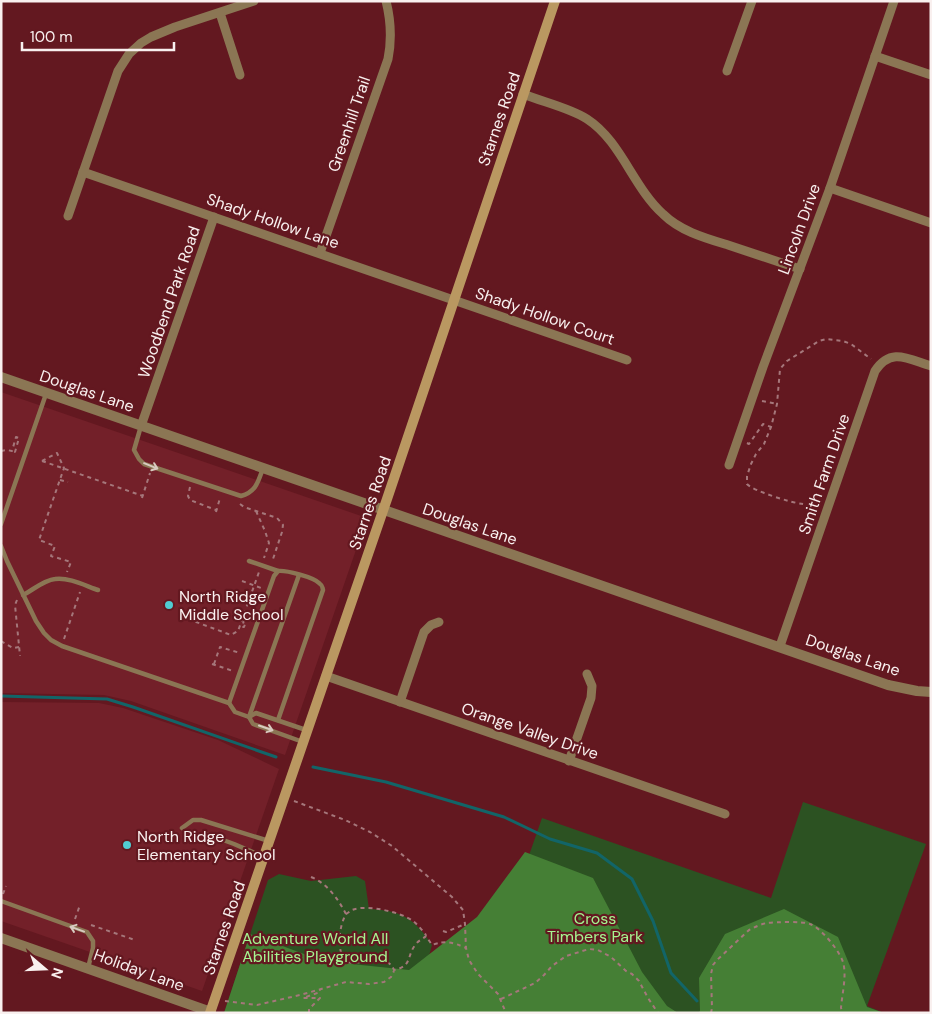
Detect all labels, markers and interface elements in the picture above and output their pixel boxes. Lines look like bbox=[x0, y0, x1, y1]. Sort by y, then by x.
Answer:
scale bar bbox=[22, 20, 175, 52]
text: 100 m bbox=[30, 27, 73, 47]
street label: Starnes Road bbox=[473, 69, 525, 169]
street label: Greenhill Trail bbox=[323, 73, 375, 175]
street label: Lincoln Drive bbox=[773, 181, 825, 277]
street label: Shady Hollow Lane bbox=[204, 188, 342, 254]
street label: Woodbend Park Road bbox=[133, 223, 205, 381]
street label: Shady Hollow Court bbox=[473, 282, 617, 350]
street label: Douglas Lane bbox=[37, 365, 137, 417]
street label: Smith Farm Drive bbox=[794, 411, 854, 537]
street label: Starnes Road bbox=[344, 453, 396, 553]
one-way arrow bbox=[143, 461, 158, 471]
street label: Douglas Lane bbox=[420, 498, 520, 550]
place label: North Ridge Middle School bbox=[179, 586, 283, 625]
marker: North Ridge Middle School bbox=[163, 599, 175, 611]
street label: Douglas Lane bbox=[803, 629, 903, 681]
street label: Orange Valley Drive bbox=[459, 698, 601, 764]
one-way arrow bbox=[258, 724, 273, 733]
place label: North Ridge Elementary School bbox=[137, 826, 275, 865]
marker: North Ridge Elementary School bbox=[121, 839, 133, 851]
street label: Starnes Road bbox=[198, 878, 250, 978]
park label: Cross Timbers Park bbox=[547, 908, 643, 947]
one-way arrow bbox=[70, 924, 85, 933]
park label: Adventure World All Abilities Playground bbox=[242, 928, 388, 967]
north arrow bbox=[20, 944, 70, 994]
street label: Holiday Lane bbox=[91, 944, 187, 996]
text: N bbox=[47, 965, 67, 981]

